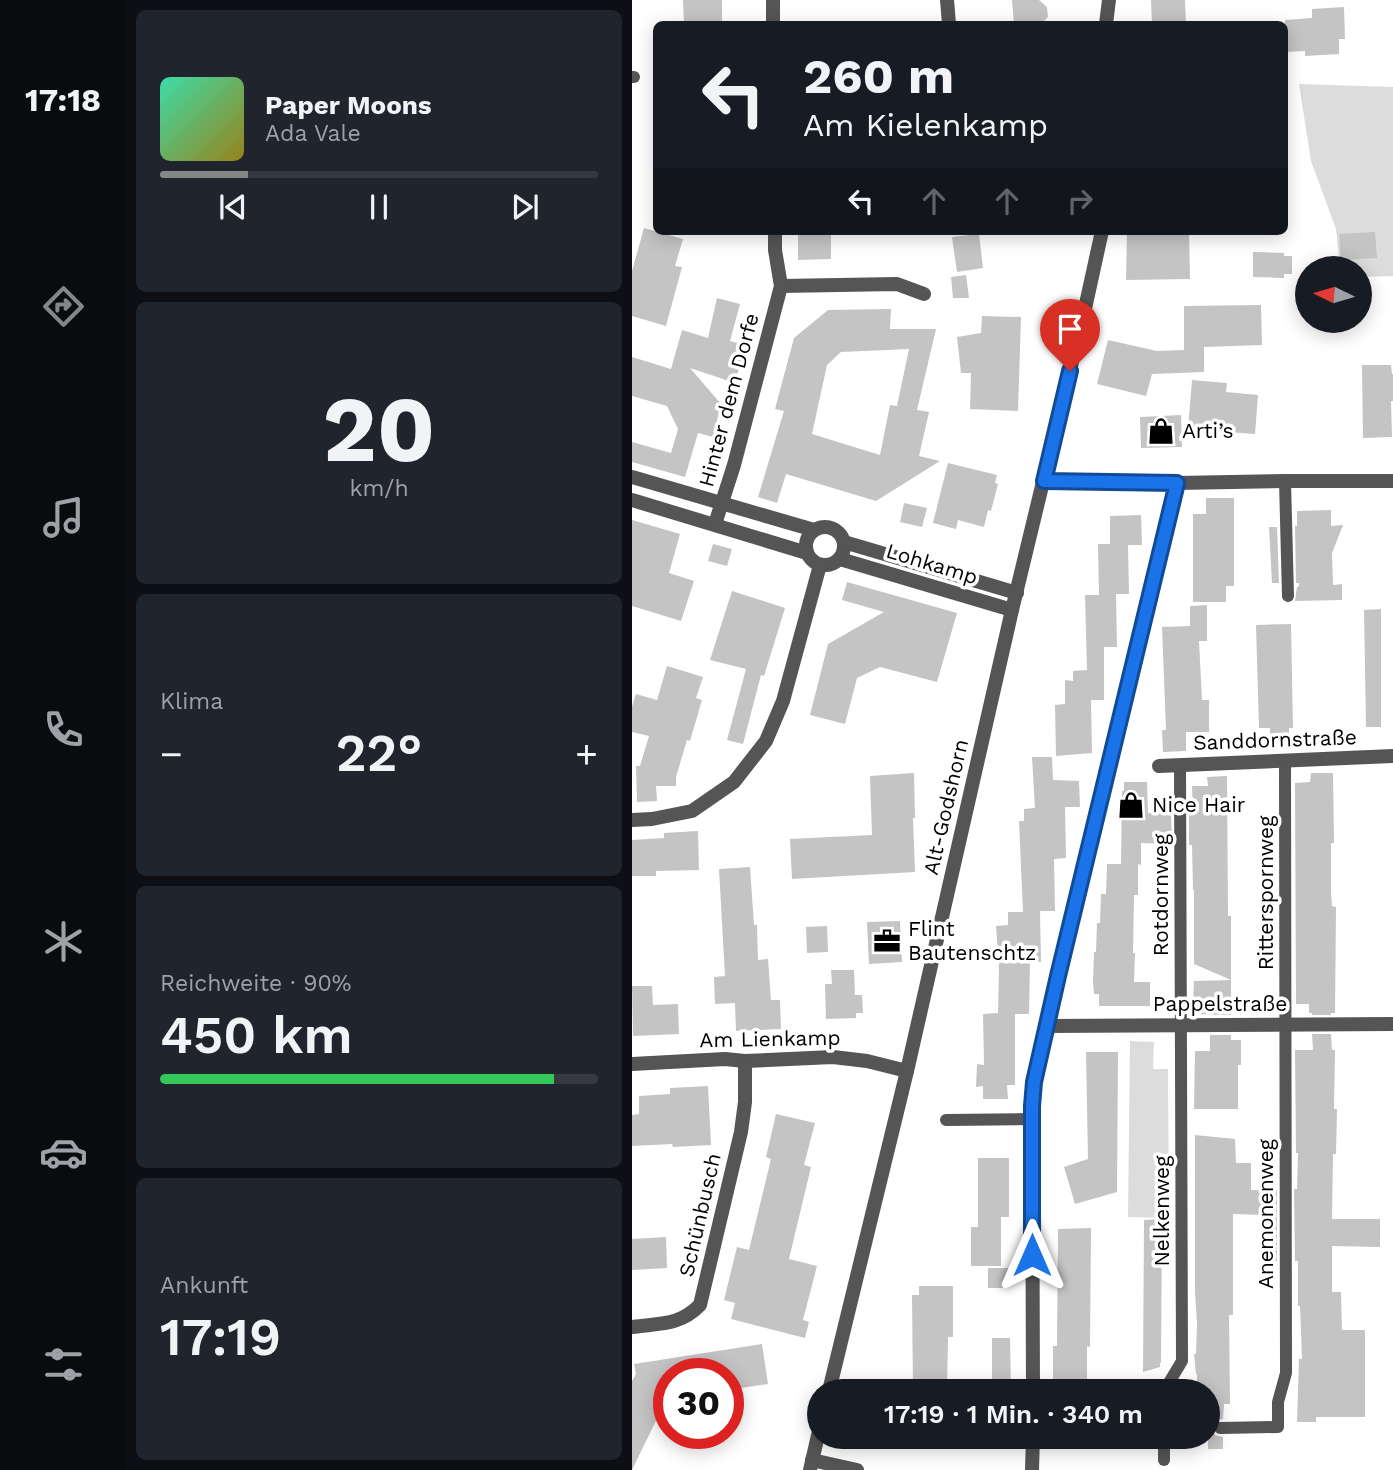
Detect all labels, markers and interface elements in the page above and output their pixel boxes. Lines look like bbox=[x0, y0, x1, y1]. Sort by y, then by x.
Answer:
text: 260 m bbox=[803, 47, 954, 105]
icon: left bbox=[688, 49, 779, 140]
text: 17:18 bbox=[25, 81, 101, 119]
text: Paper Moons bbox=[265, 90, 432, 120]
text: Am Kielenkamp bbox=[803, 106, 1048, 144]
text: Ada Vale bbox=[265, 120, 361, 147]
icon: left bbox=[842, 182, 880, 220]
icon: ahead bbox=[915, 182, 953, 220]
icon: ahead bbox=[988, 182, 1026, 220]
icon: right bbox=[1061, 182, 1099, 220]
icon: previous bbox=[214, 188, 252, 226]
icon: pause bbox=[360, 188, 398, 226]
icon: next bbox=[506, 188, 544, 226]
north arrow bbox=[1295, 256, 1372, 332]
map controls bbox=[1295, 256, 1372, 333]
icon: directions bbox=[39, 282, 88, 331]
pin bbox=[1040, 299, 1100, 371]
street label: Hinter dem Dorfe bbox=[693, 310, 764, 489]
icon: arrive bbox=[1051, 310, 1089, 348]
text: 20 bbox=[323, 376, 435, 483]
shop icon: Arti’s bbox=[1146, 416, 1176, 446]
place label: Arti’s bbox=[1182, 418, 1234, 443]
text: km/h bbox=[349, 475, 409, 502]
icon: music bbox=[39, 493, 88, 542]
street label: Lohkamp bbox=[883, 538, 981, 589]
text: Klima bbox=[160, 688, 223, 715]
icon: phone bbox=[39, 705, 88, 754]
text: 22° bbox=[336, 723, 422, 784]
street label: Sanddornstraße bbox=[1193, 724, 1357, 755]
text: − bbox=[160, 732, 183, 776]
text: + bbox=[575, 732, 598, 776]
street label: Alt-Godshorn bbox=[918, 737, 973, 877]
shop icon: Nice Hair bbox=[1116, 790, 1146, 820]
place label: Nice Hair bbox=[1152, 792, 1246, 817]
street label: Ritterspornweg bbox=[1253, 815, 1278, 970]
street label: Rotdornweg bbox=[1148, 833, 1173, 956]
place label: Flint Bautenschtz bbox=[908, 916, 1036, 965]
icon: climate bbox=[39, 917, 88, 966]
office icon: Flint Bautenschtz bbox=[872, 926, 902, 956]
text: Reichweite · 90% bbox=[160, 970, 351, 997]
street label: Pappelstraße bbox=[1153, 991, 1287, 1016]
text: 450 km bbox=[160, 1005, 353, 1066]
street label: Am Lienkamp bbox=[699, 1025, 841, 1052]
icon: car bbox=[39, 1128, 88, 1177]
street label: Anemonenweg bbox=[1253, 1138, 1278, 1289]
street label: Schünbusch bbox=[673, 1151, 726, 1279]
street label: Nelkenweg bbox=[1149, 1155, 1174, 1266]
position arrow bbox=[995, 1218, 1069, 1292]
text: Ankunft bbox=[160, 1272, 248, 1299]
text: 17:19 bbox=[160, 1307, 281, 1368]
icon: filters bbox=[39, 1340, 88, 1389]
speed limit sign: 30 bbox=[653, 1358, 744, 1449]
text: 17:19 · 1 Min. · 340 m bbox=[884, 1399, 1143, 1429]

